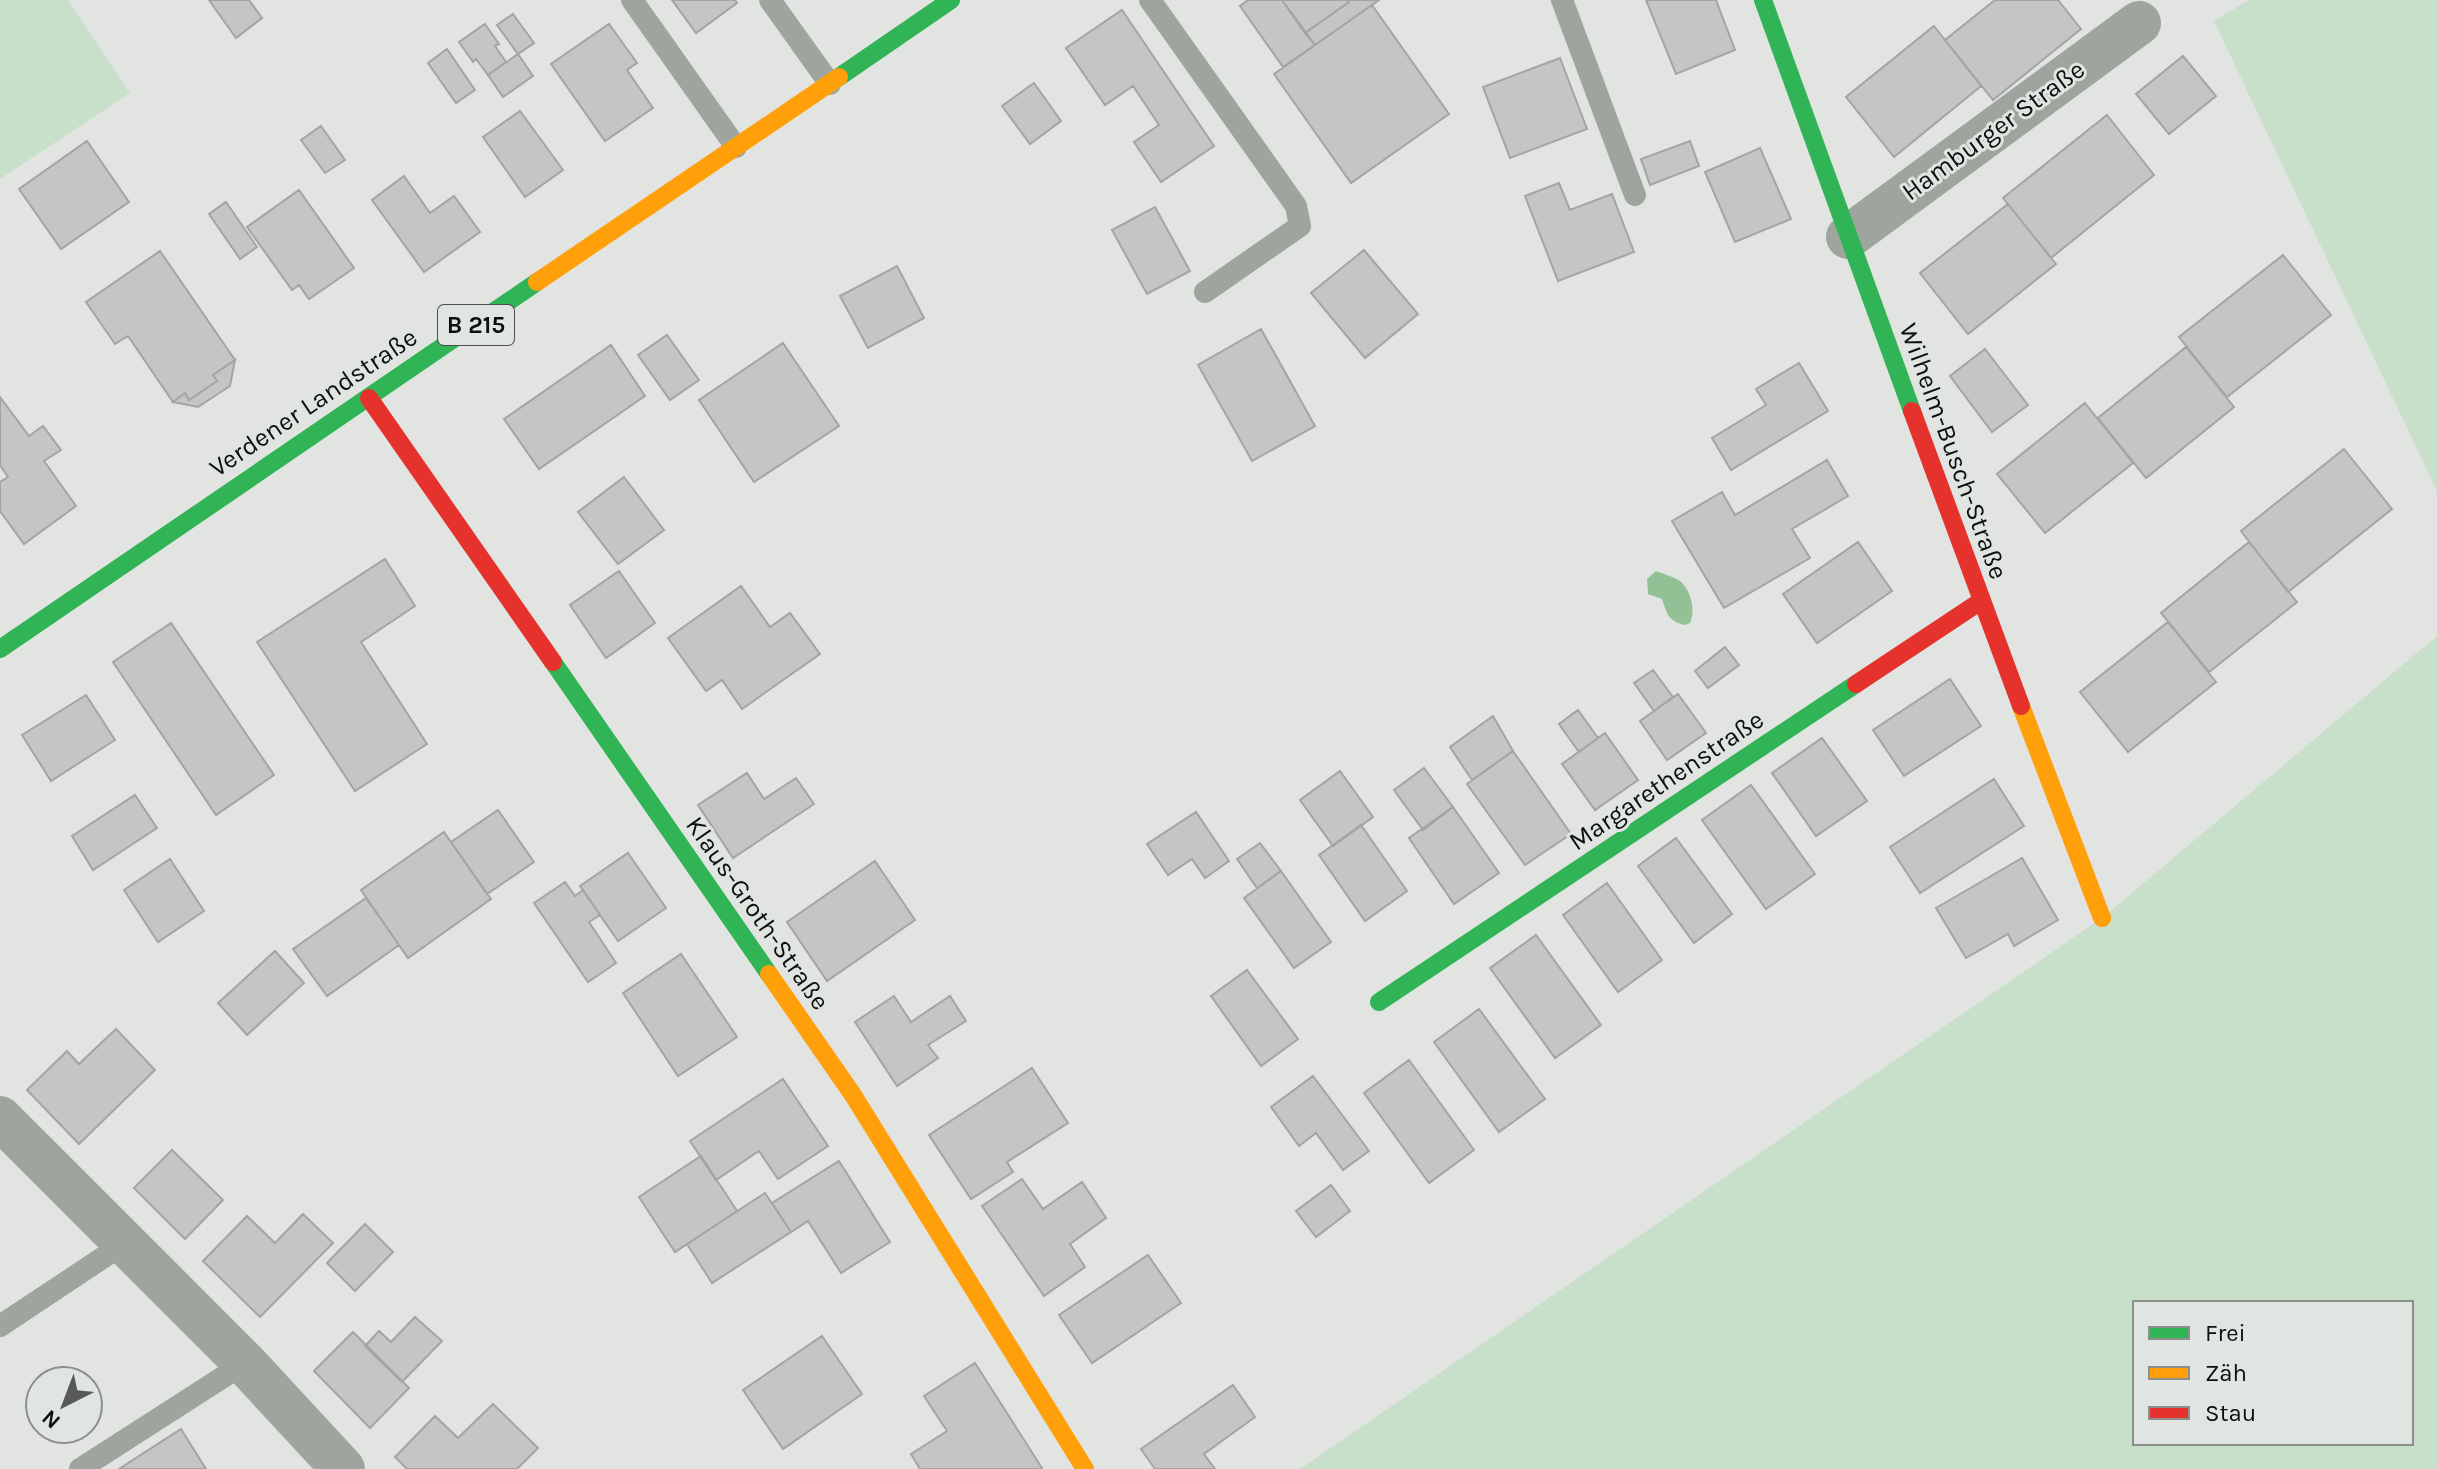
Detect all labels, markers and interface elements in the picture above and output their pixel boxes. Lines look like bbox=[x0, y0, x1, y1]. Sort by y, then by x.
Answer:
street label: Hamburger Straße bbox=[1896, 54, 2091, 207]
road number: B 215 bbox=[438, 305, 514, 345]
street label: Wilhelm-Busch-Straße bbox=[1893, 319, 2014, 583]
street label: Verdener Landstraße bbox=[203, 321, 423, 483]
street label: Margarethenstraße bbox=[1563, 704, 1769, 857]
street label: Klaus-Groth-Straße bbox=[679, 811, 836, 1016]
legend bbox=[2133, 1301, 2413, 1445]
text: Frei bbox=[2205, 1319, 2246, 1347]
text: Zäh bbox=[2205, 1359, 2247, 1387]
north arrow bbox=[24, 1365, 104, 1445]
text: Stau bbox=[2205, 1399, 2256, 1427]
text: N bbox=[37, 1404, 66, 1434]

